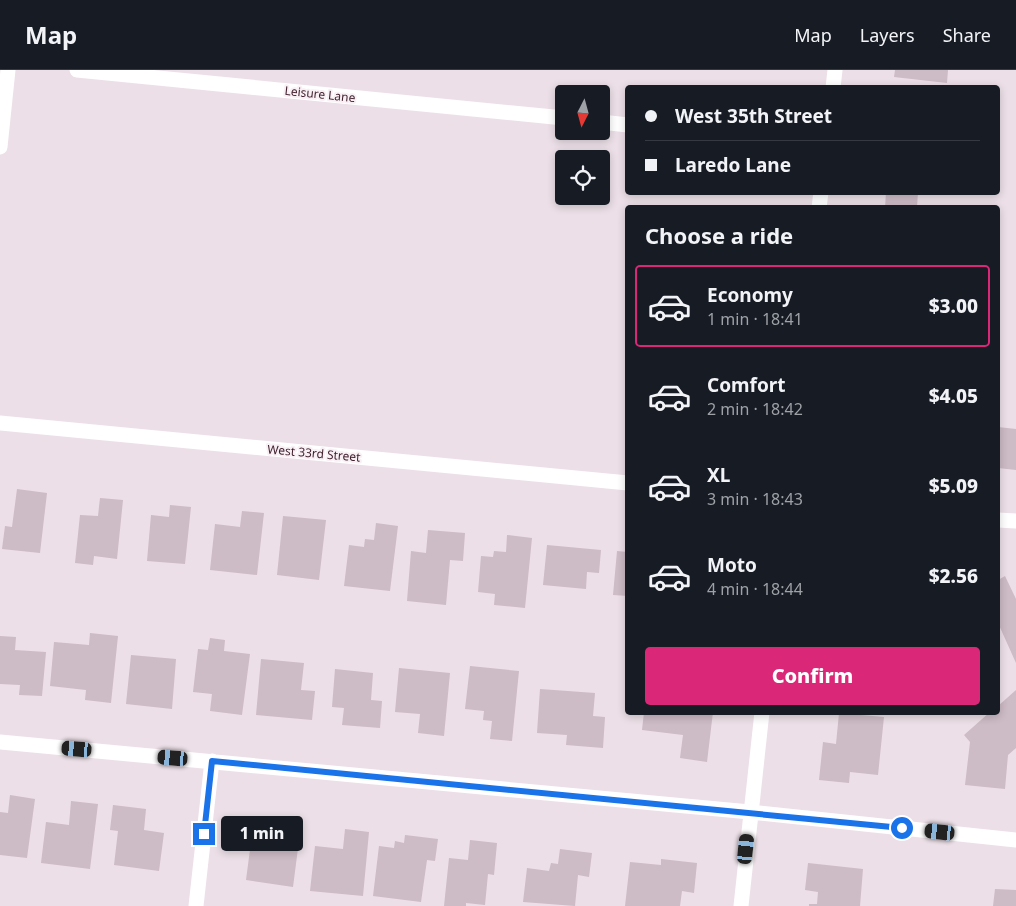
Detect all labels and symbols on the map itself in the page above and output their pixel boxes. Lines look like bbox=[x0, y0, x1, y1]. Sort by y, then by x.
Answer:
street label: Leisure Lane bbox=[284, 82, 356, 106]
north arrow bbox=[555, 85, 610, 140]
street label: West 33rd Street bbox=[267, 440, 362, 466]
car bbox=[61, 740, 92, 758]
car bbox=[157, 749, 188, 767]
callout: 1 min bbox=[222, 816, 304, 852]
route start bbox=[891, 817, 913, 839]
route end bbox=[193, 823, 215, 845]
car bbox=[924, 823, 955, 841]
car bbox=[736, 833, 755, 865]

